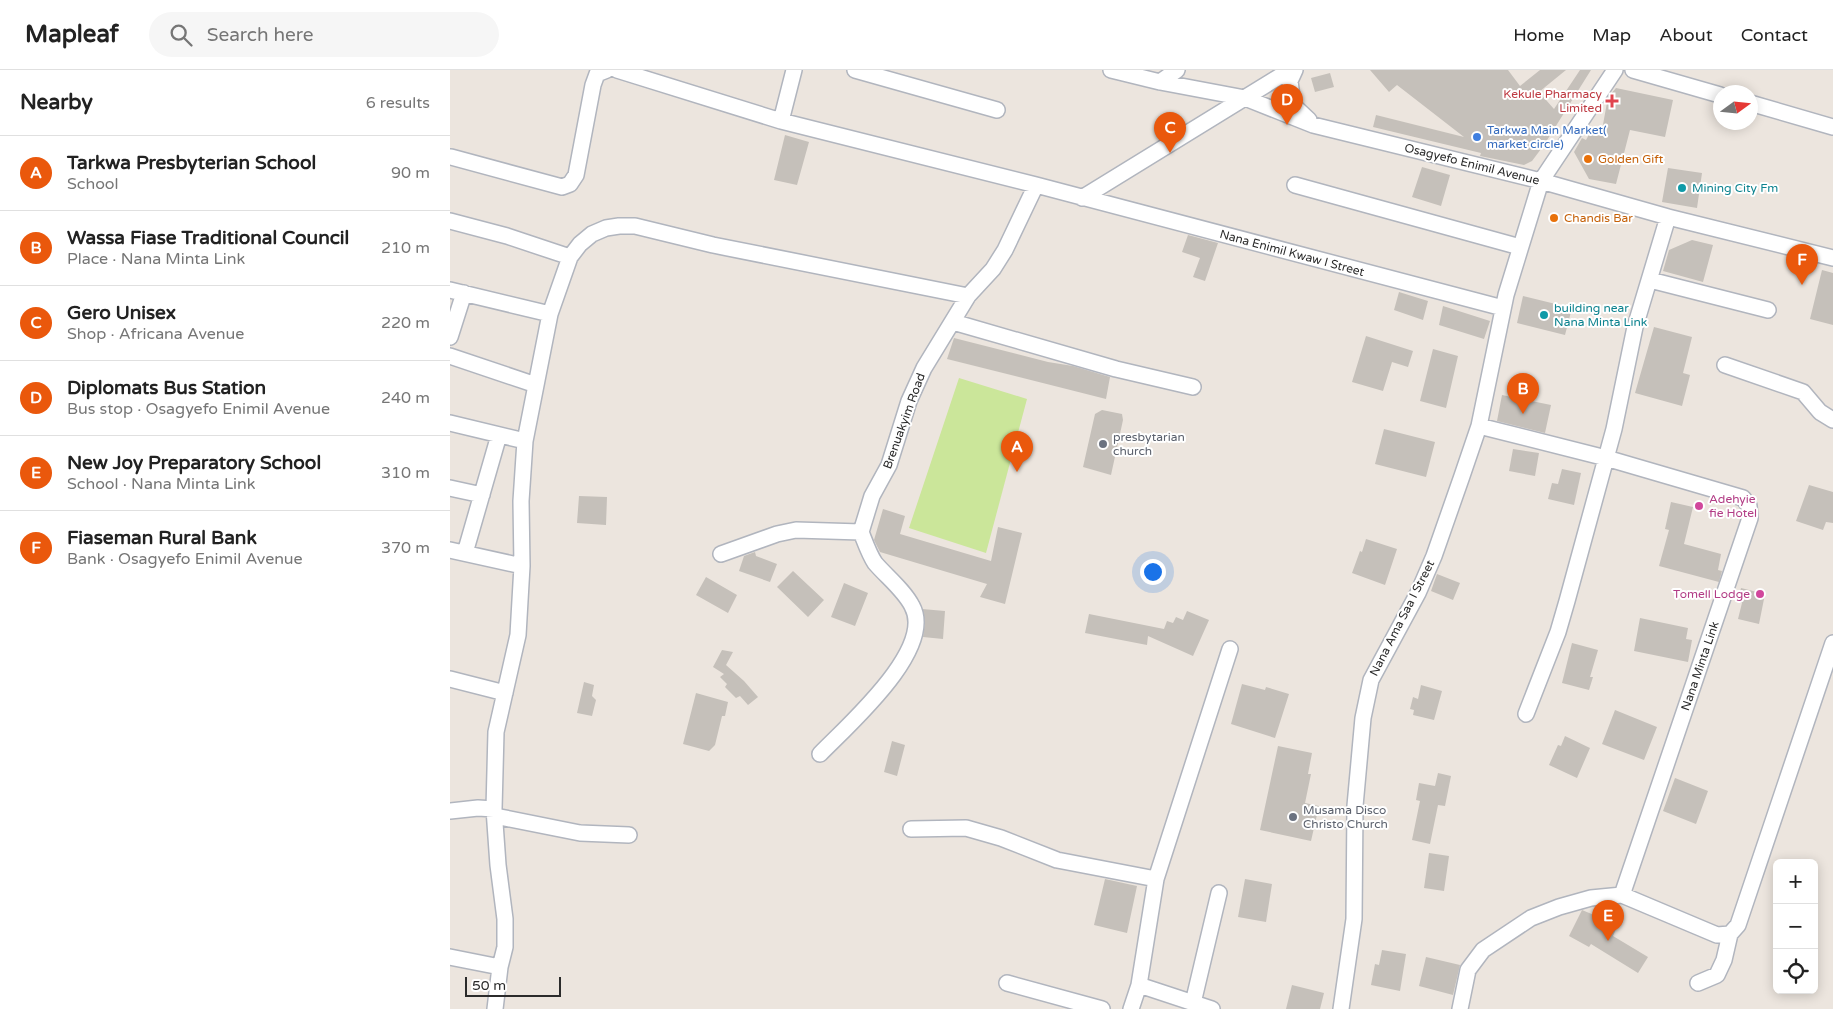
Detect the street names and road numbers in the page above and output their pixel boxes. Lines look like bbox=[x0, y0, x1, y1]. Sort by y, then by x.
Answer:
street label: Osagyefo Enimil Avenue bbox=[1403, 140, 1541, 188]
street label: Nana Enimil Kwaw I Street bbox=[1218, 227, 1366, 279]
street label: Brenuakyim Road bbox=[880, 371, 928, 471]
street label: Nana Ama Saa I Street bbox=[1367, 557, 1438, 678]
street label: Nana Minta Link bbox=[1678, 619, 1722, 712]

